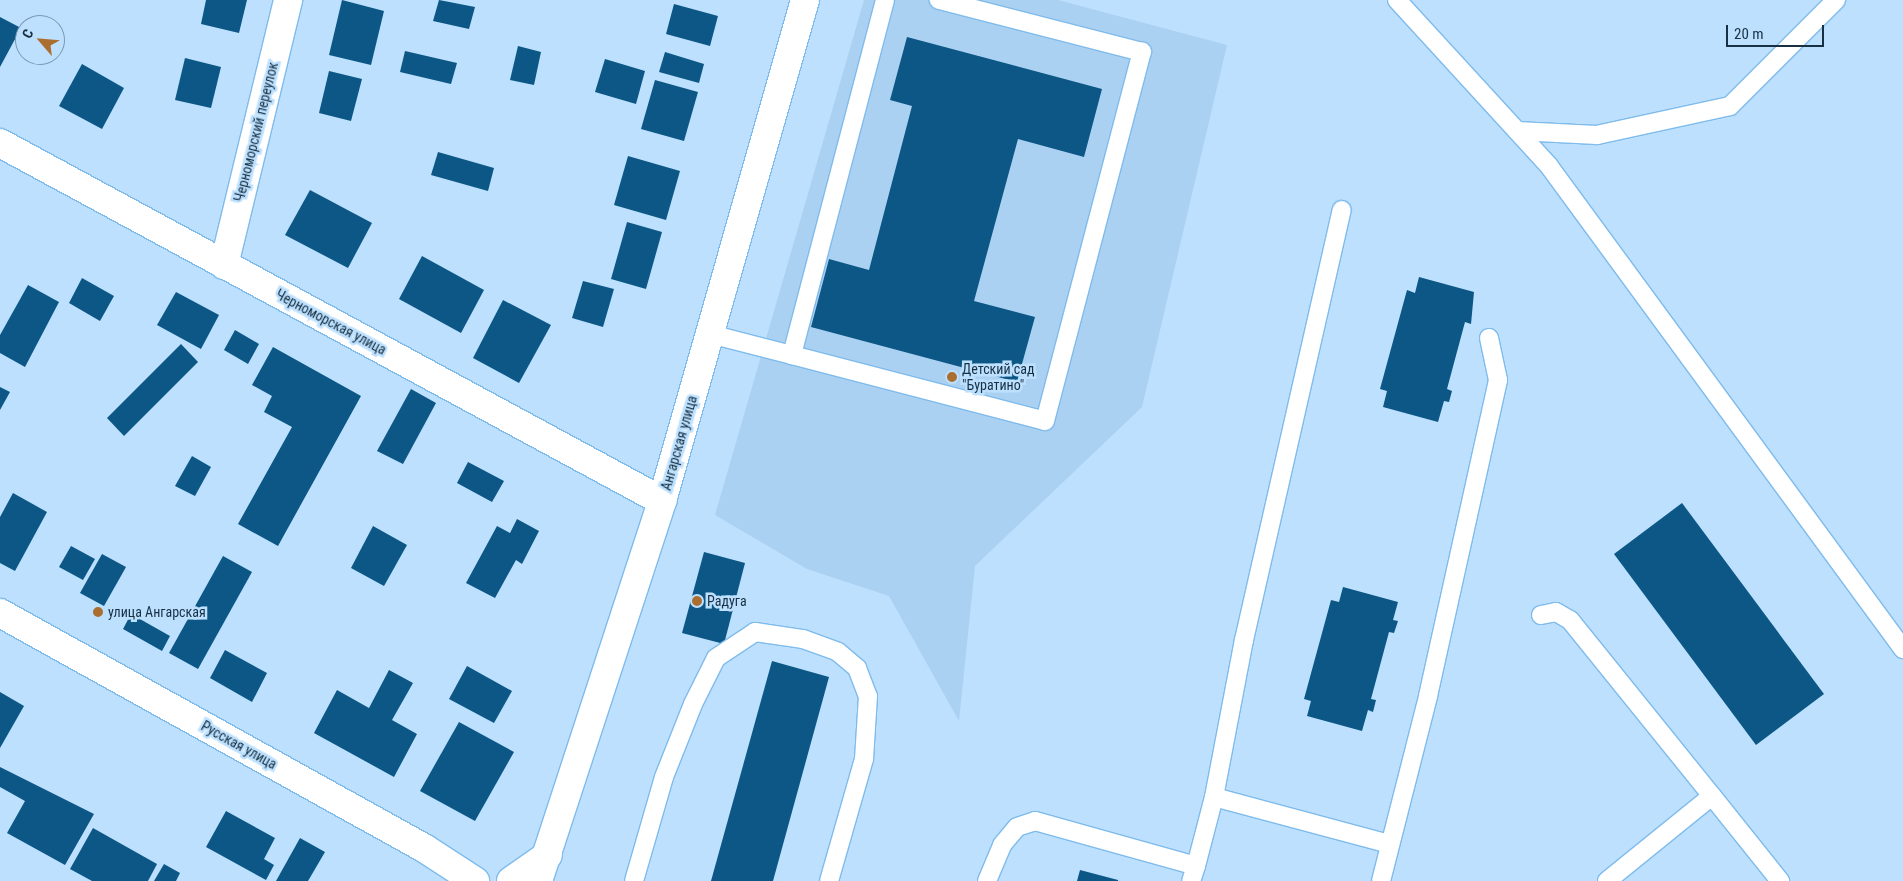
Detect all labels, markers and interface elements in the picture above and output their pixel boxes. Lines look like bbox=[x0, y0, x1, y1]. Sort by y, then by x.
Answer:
north arrow bbox=[15, 15, 65, 65]
scale bar bbox=[1728, 15, 1826, 47]
text: 20 m bbox=[1734, 25, 1764, 43]
text: С bbox=[19, 26, 36, 41]
street label: Черноморский переулок bbox=[231, 61, 281, 203]
street label: Черноморская улица bbox=[273, 286, 389, 358]
place label: Детский сад "Буратино" bbox=[962, 361, 1034, 394]
marker: Детский сад "Буратино" bbox=[946, 371, 958, 383]
street label: Ангарская улица bbox=[657, 394, 701, 492]
place label: Радуга bbox=[707, 593, 747, 609]
marker: Радуга bbox=[691, 595, 703, 607]
place label: улица Ангарская bbox=[108, 604, 206, 620]
marker: улица Ангарская bbox=[92, 606, 104, 618]
street label: Русская улица bbox=[198, 717, 280, 773]

